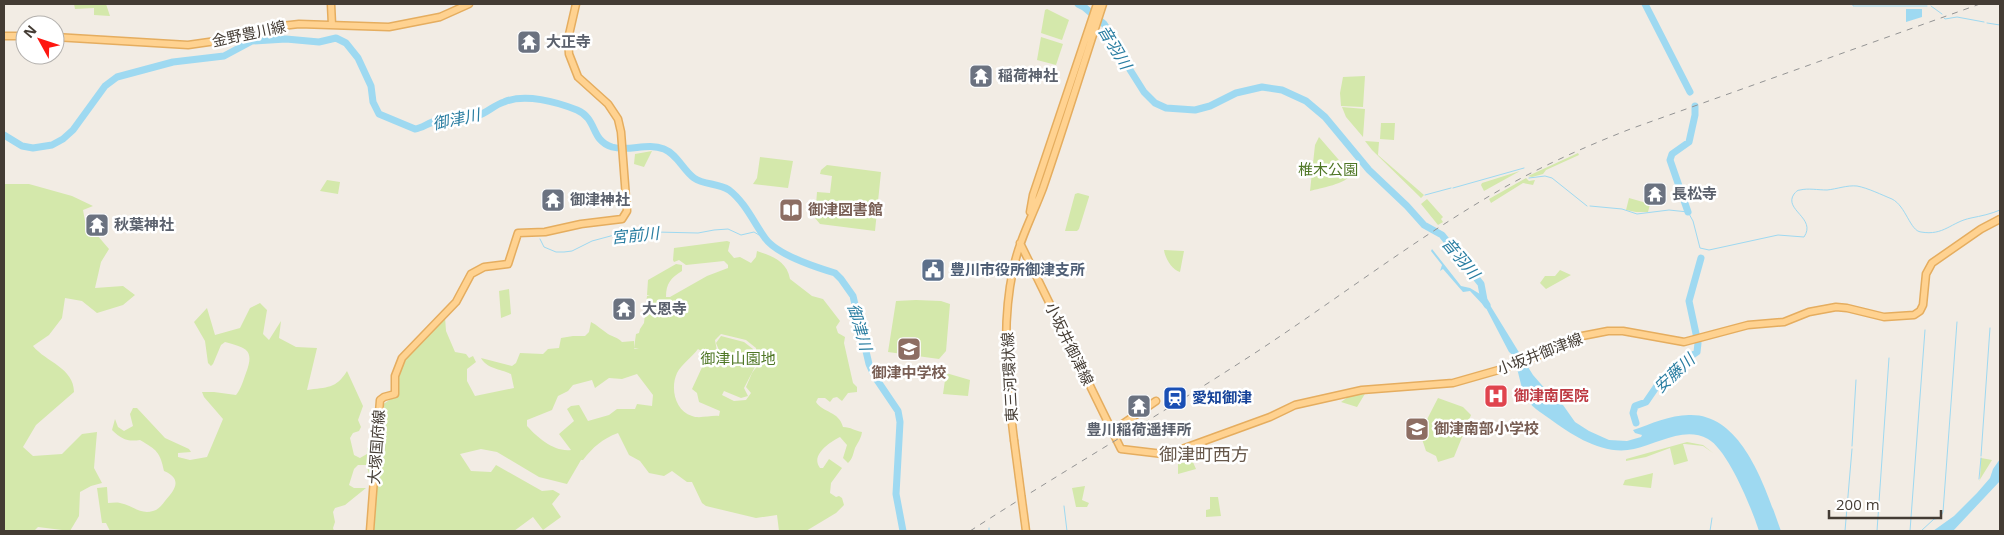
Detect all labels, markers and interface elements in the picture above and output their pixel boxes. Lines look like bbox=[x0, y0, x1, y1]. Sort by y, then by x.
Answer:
north arrow bbox=[15, 15, 65, 65]
street label: 金野豊川線 bbox=[210, 15, 288, 51]
text: N bbox=[19, 21, 41, 42]
water label: 音羽川 bbox=[1093, 21, 1138, 75]
temple icon: 大正寺 bbox=[516, 29, 542, 55]
place label: 大正寺 bbox=[546, 31, 591, 51]
temple icon: 稲荷神社 bbox=[968, 63, 994, 89]
place label: 稲荷神社 bbox=[998, 65, 1058, 85]
water label: 御津川 bbox=[430, 103, 484, 135]
park label: 椎木公園 bbox=[1298, 159, 1358, 179]
temple icon: 長松寺 bbox=[1642, 181, 1668, 207]
place label: 長松寺 bbox=[1672, 183, 1717, 203]
temple icon: 御津神社 bbox=[540, 187, 566, 213]
place label: 御津神社 bbox=[570, 189, 630, 209]
library icon: 御津図書館 bbox=[778, 197, 804, 223]
place label: 御津図書館 bbox=[808, 199, 883, 219]
temple icon: 秋葉神社 bbox=[84, 212, 110, 238]
place label: 秋葉神社 bbox=[114, 214, 174, 234]
water label: 宮前川 bbox=[610, 221, 662, 248]
water label: 音羽川 bbox=[1437, 233, 1486, 285]
public building icon: 豊川市役所御津支所 bbox=[920, 257, 946, 283]
place label: 豊川市役所御津支所 bbox=[950, 259, 1085, 279]
temple icon: 大恩寺 bbox=[611, 296, 637, 322]
place label: 大恩寺 bbox=[642, 298, 687, 318]
street label: 小坂井御津線 bbox=[1041, 299, 1099, 388]
water label: 御津川 bbox=[843, 301, 878, 355]
street label: 小坂井御津線 bbox=[1494, 328, 1585, 379]
street label: 東三河環状線 bbox=[997, 332, 1021, 423]
school or university icon: 御津中学校 bbox=[896, 336, 922, 362]
water label: 安藤川 bbox=[1649, 347, 1701, 397]
park label: 御津山園地 bbox=[700, 348, 776, 368]
place label: 御津中学校 bbox=[871, 362, 947, 382]
hospital icon: 御津南医院 bbox=[1483, 383, 1509, 409]
station icon: 愛知御津 bbox=[1162, 385, 1188, 411]
place label: 御津南医院 bbox=[1514, 385, 1589, 405]
place label: 愛知御津 bbox=[1192, 387, 1252, 407]
temple icon: 豊川稲荷遥拝所 bbox=[1126, 393, 1152, 419]
street label: 大塚国府線 bbox=[363, 409, 389, 485]
school or university icon: 御津南部小学校 bbox=[1404, 416, 1430, 442]
place label: 御津南部小学校 bbox=[1434, 418, 1539, 438]
place label: 豊川稲荷遥拝所 bbox=[1086, 419, 1192, 439]
district label: 御津町西方 bbox=[1159, 442, 1249, 466]
scale bar bbox=[1829, 488, 1942, 520]
text: 200 m bbox=[1836, 494, 1880, 514]

